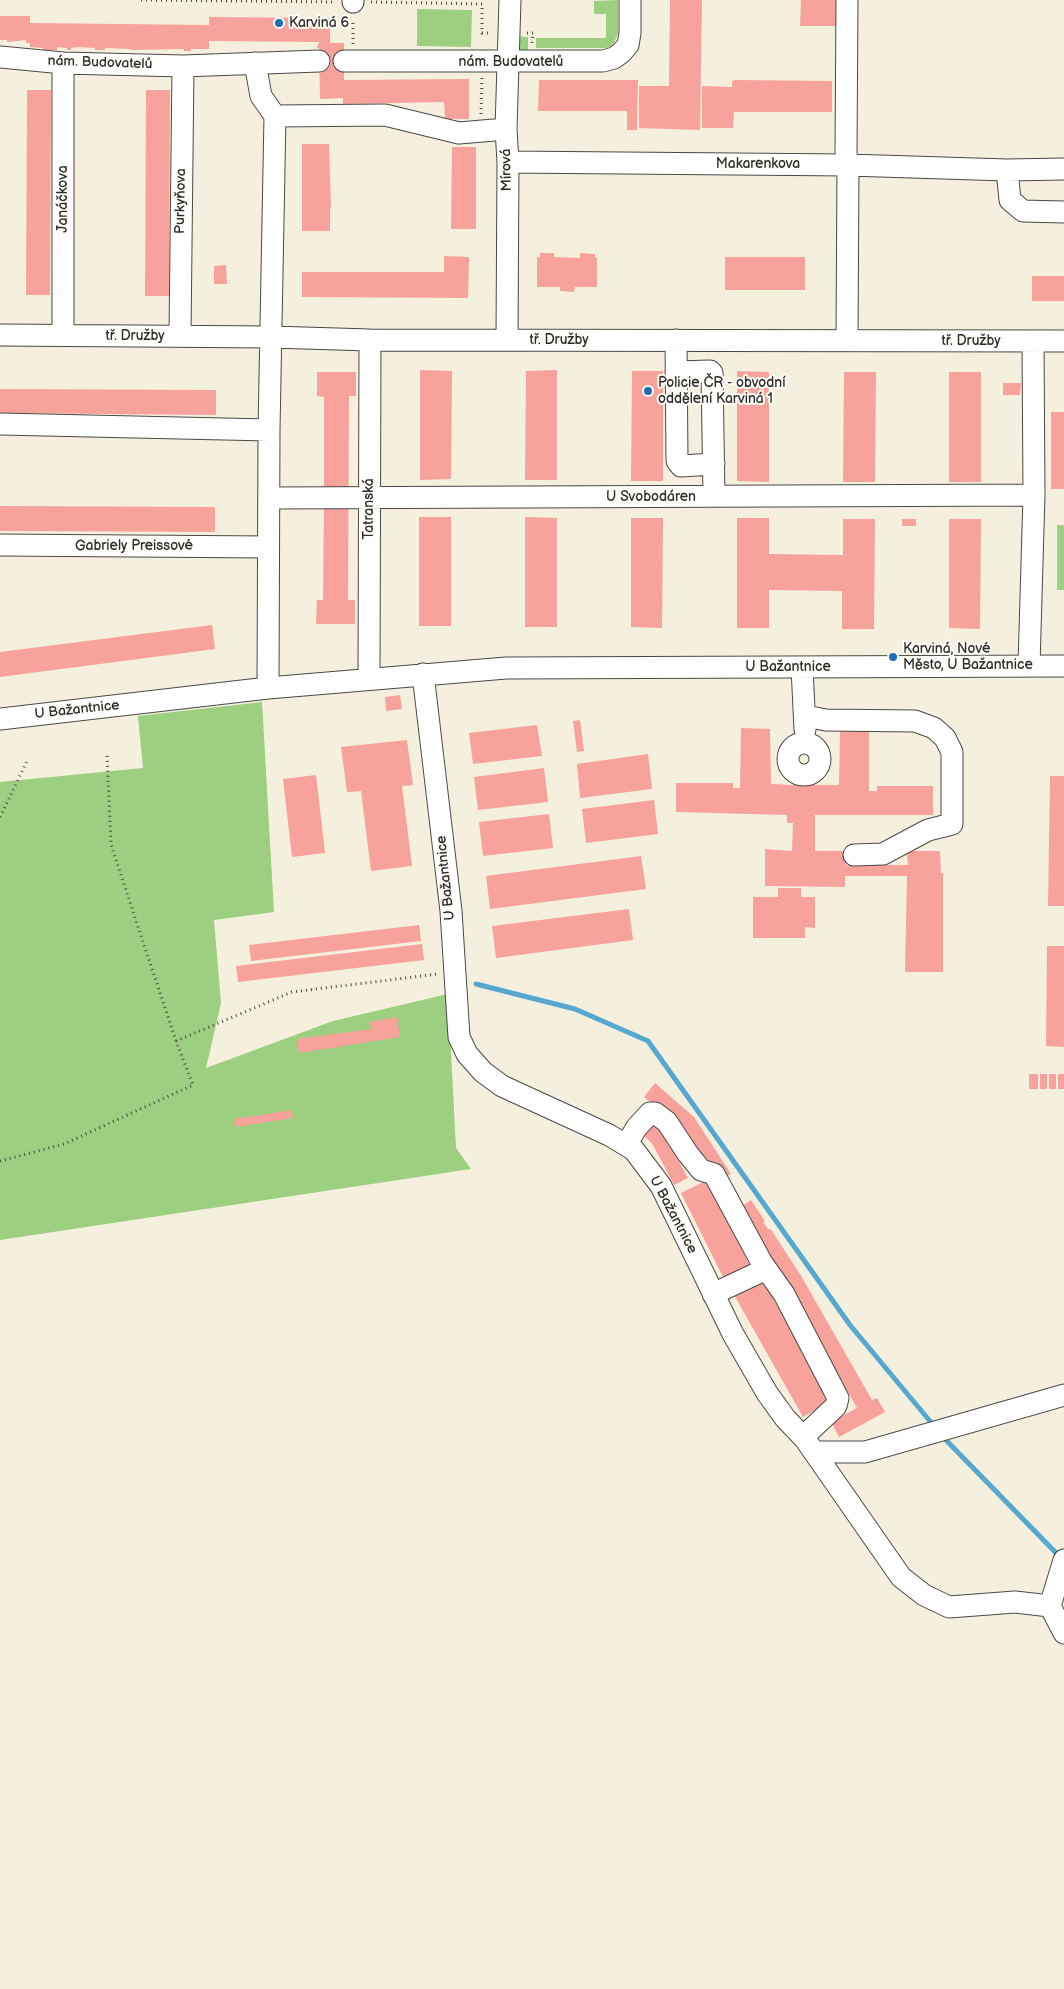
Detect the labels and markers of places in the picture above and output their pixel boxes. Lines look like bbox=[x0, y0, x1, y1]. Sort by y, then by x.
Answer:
place label: Karviná 6 bbox=[289, 15, 349, 31]
marker: Karviná 6 bbox=[273, 17, 285, 29]
place label: Policie ČR - obvodní oddělení Karviná 1 bbox=[658, 375, 785, 408]
marker: Policie ČR - obvodní oddělení Karviná 1 bbox=[642, 385, 654, 397]
place label: Karviná, Nové Město, U Bažantnice bbox=[903, 641, 1033, 674]
marker: Karviná, Nové Město, U Bažantnice bbox=[887, 651, 899, 663]

